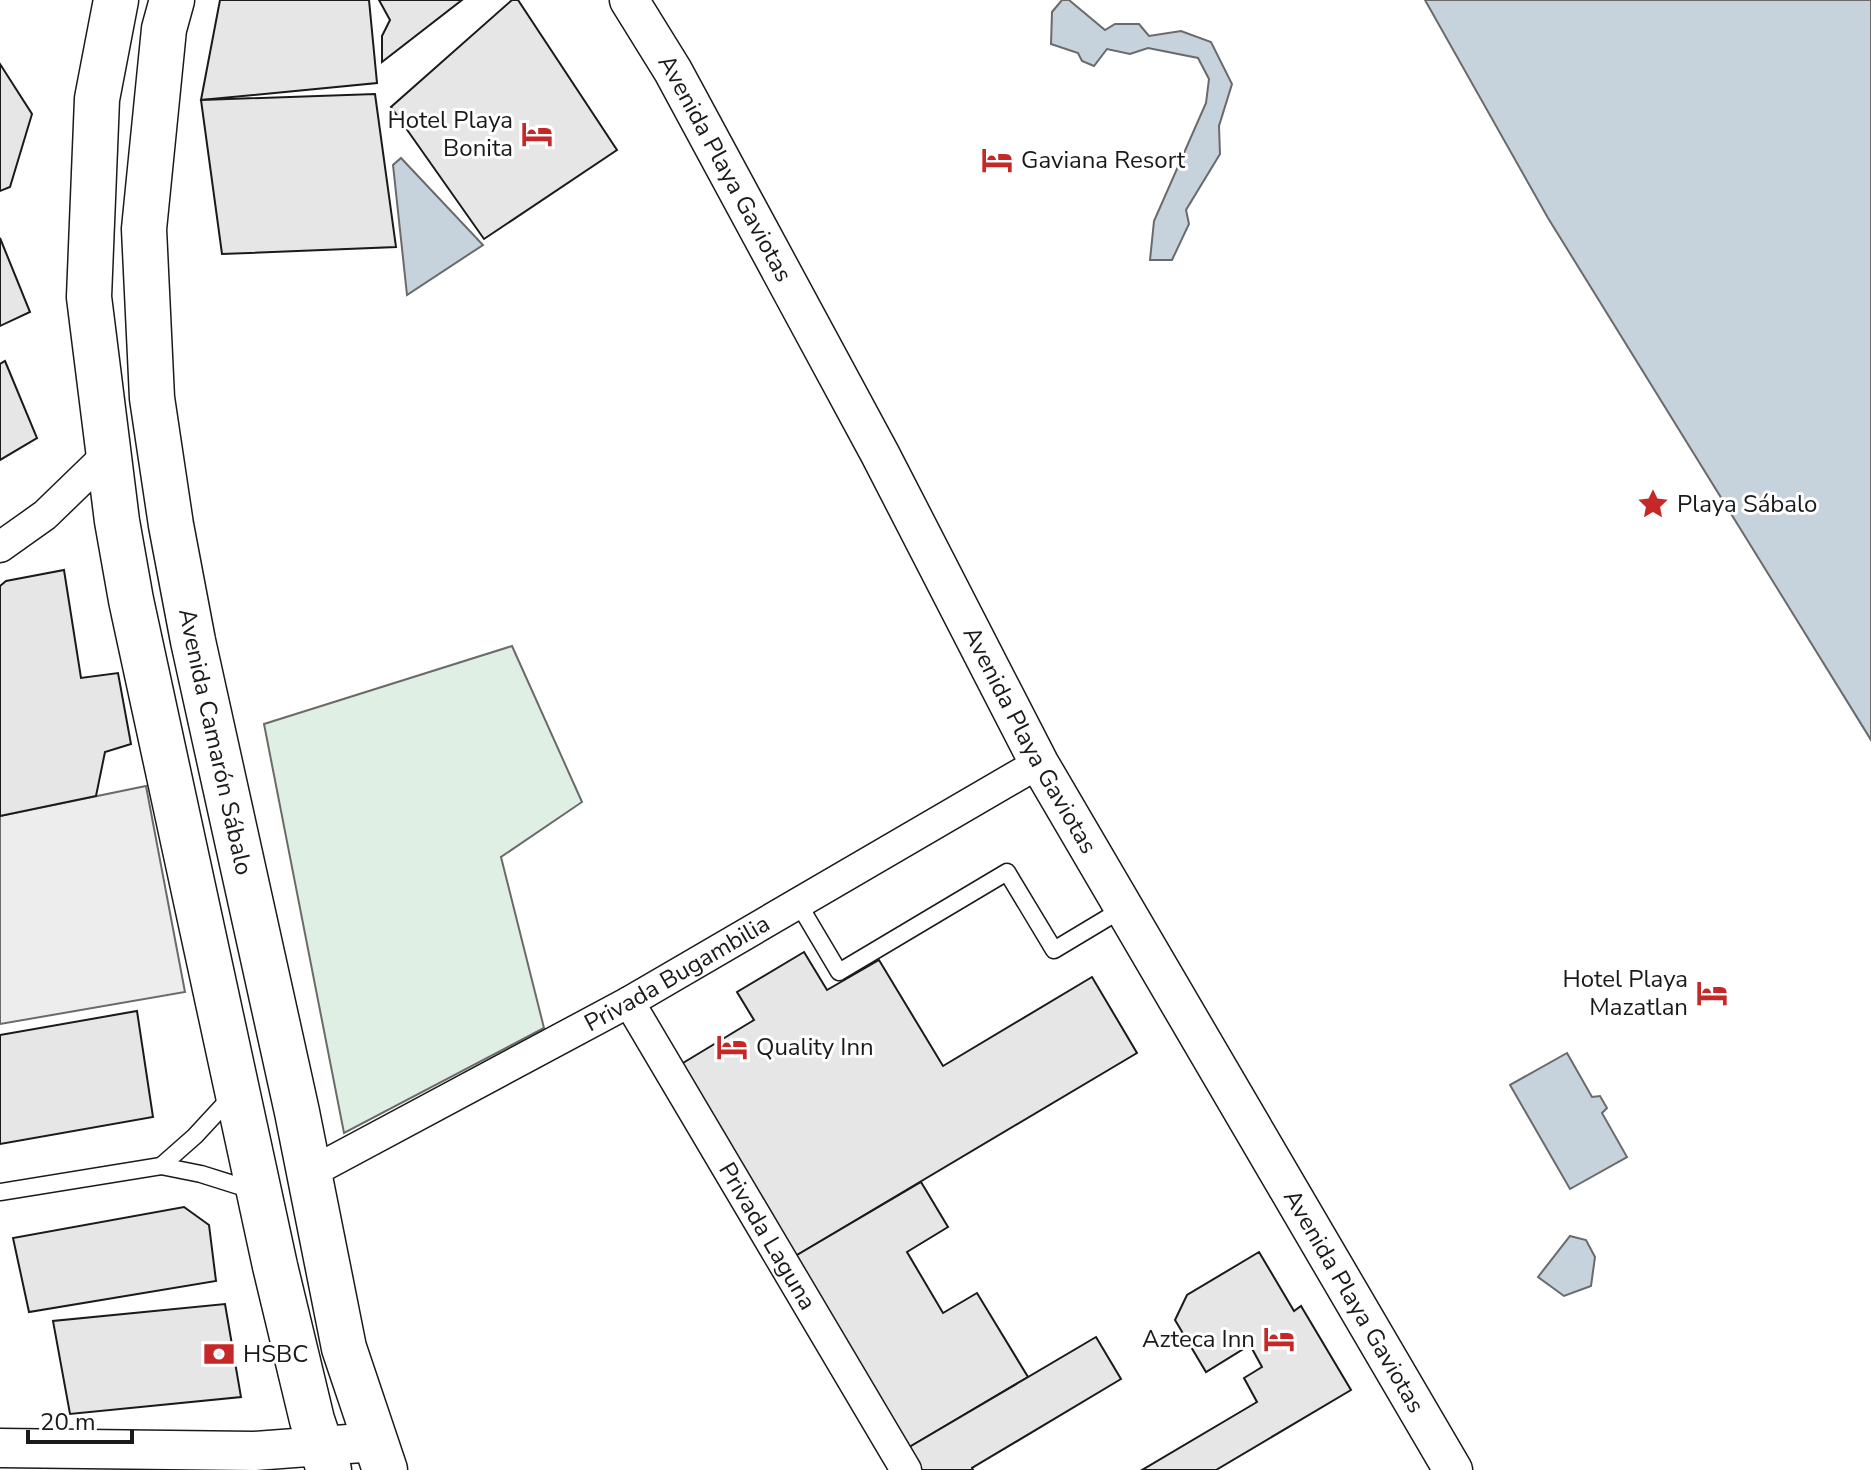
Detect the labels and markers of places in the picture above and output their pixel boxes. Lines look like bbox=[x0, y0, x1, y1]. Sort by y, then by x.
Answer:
place label: Hotel Playa Bonita bbox=[387, 104, 513, 164]
hotel icon: Hotel Playa Bonita bbox=[520, 117, 554, 151]
hotel icon: Gaviana Resort bbox=[980, 143, 1014, 177]
place label: Gaviana Resort bbox=[1021, 144, 1186, 176]
place icon: Playa Sábalo bbox=[1636, 487, 1670, 521]
place label: Playa Sábalo bbox=[1677, 488, 1817, 520]
place label: Hotel Playa Mazatlan bbox=[1562, 963, 1688, 1023]
hotel icon: Hotel Playa Mazatlan bbox=[1695, 976, 1729, 1010]
hotel icon: Quality Inn bbox=[715, 1030, 749, 1064]
place label: Quality Inn bbox=[756, 1031, 874, 1063]
hotel icon: Azteca Inn bbox=[1262, 1322, 1296, 1356]
place label: Azteca Inn bbox=[1142, 1323, 1255, 1355]
bank icon: HSBC bbox=[202, 1337, 236, 1371]
place label: HSBC bbox=[243, 1338, 308, 1370]

